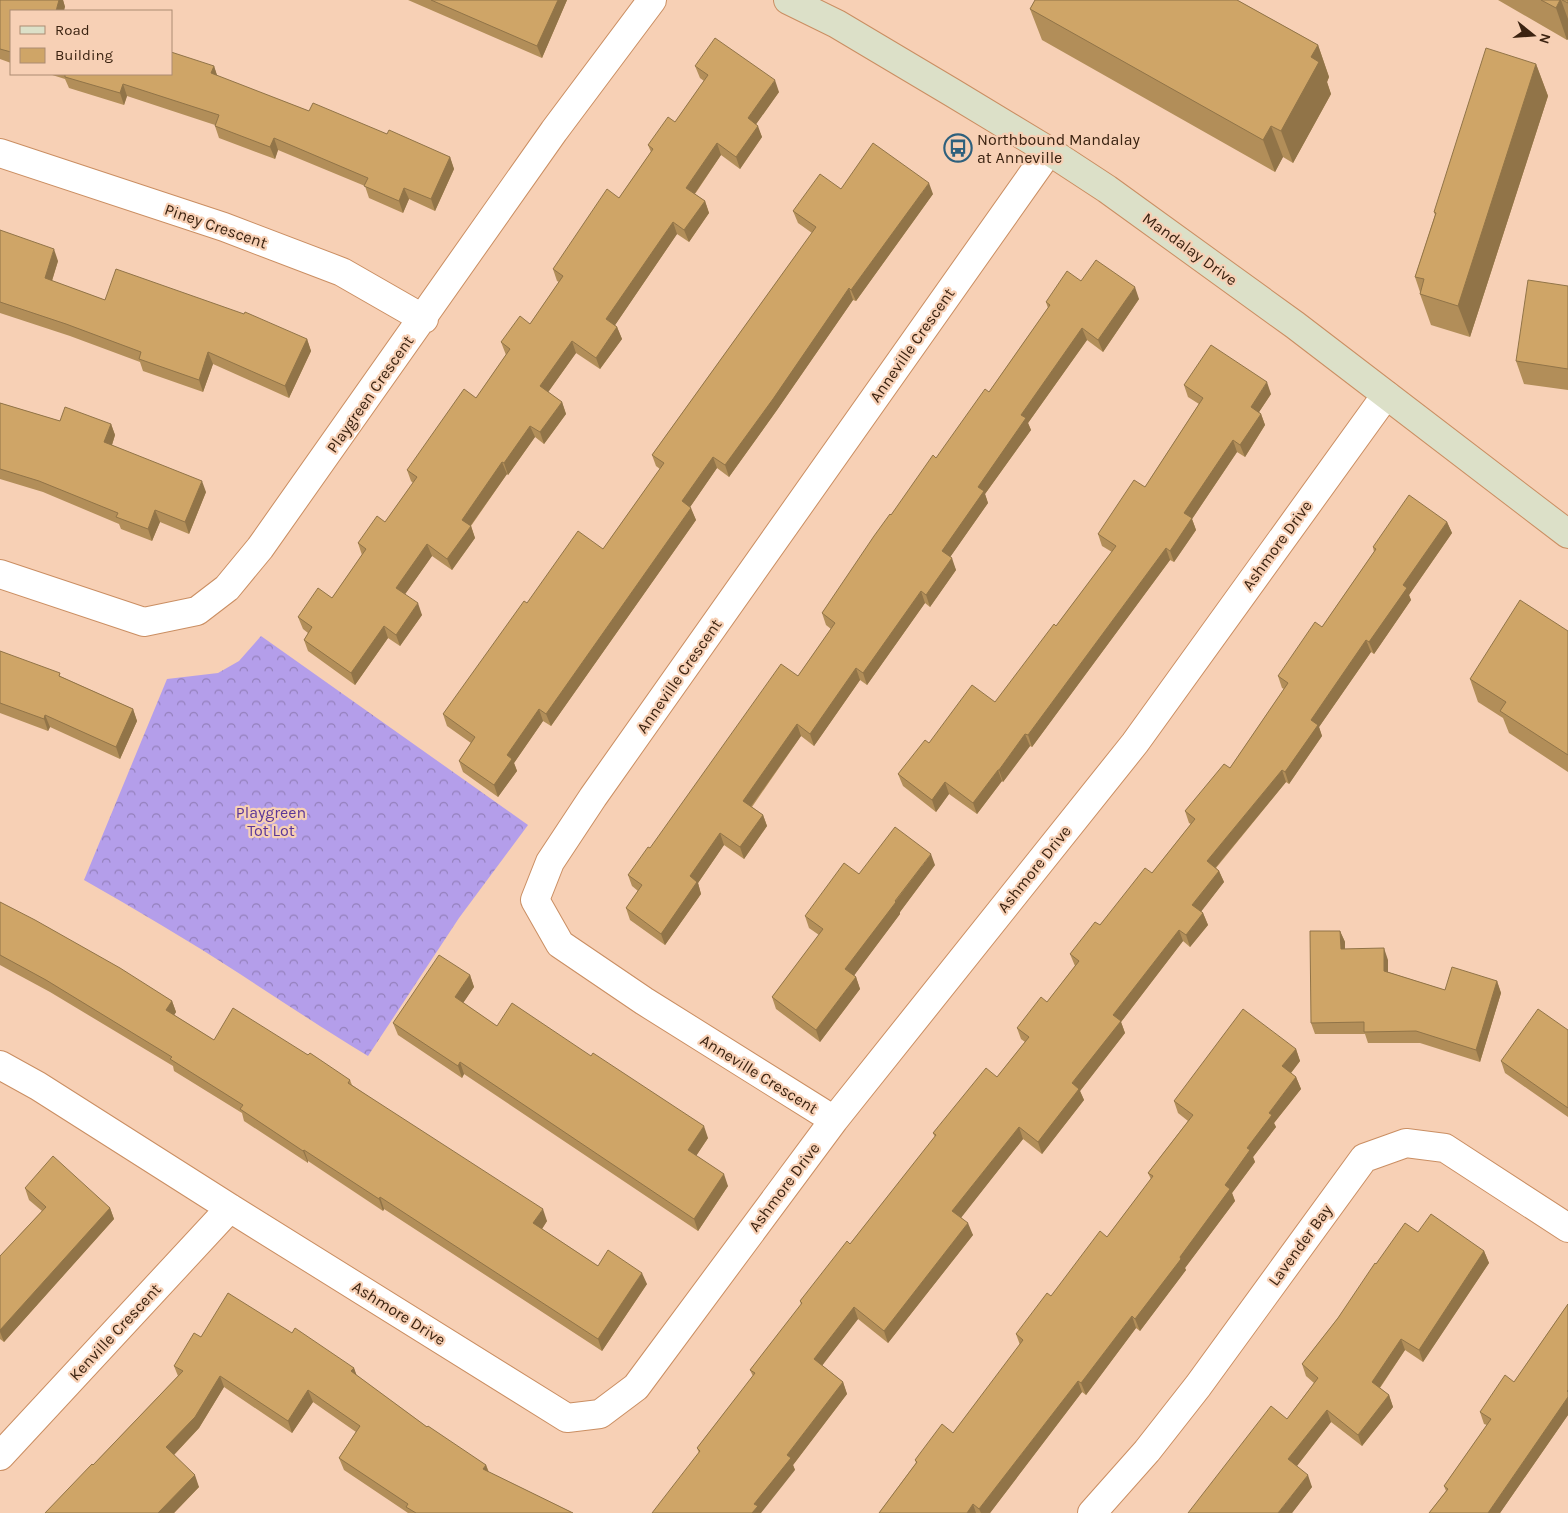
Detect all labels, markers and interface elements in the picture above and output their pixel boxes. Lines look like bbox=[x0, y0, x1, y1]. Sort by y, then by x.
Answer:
legend bbox=[10, 10, 172, 75]
north arrow bbox=[1508, 10, 1558, 60]
text: Road bbox=[55, 21, 90, 39]
text: N bbox=[1535, 31, 1555, 46]
text: Building bbox=[55, 46, 113, 64]
place label: Northbound Mandalay at Anneville bbox=[977, 130, 1141, 167]
bus stop icon: Northbound Mandalay at Anneville bbox=[943, 133, 973, 163]
street label: Piney Crescent bbox=[162, 200, 270, 252]
street label: Mandalay Drive bbox=[1139, 208, 1241, 290]
street label: Anneville Crescent bbox=[866, 284, 958, 406]
street label: Playgreen Crescent bbox=[322, 332, 418, 456]
street label: Ashmore Drive bbox=[1238, 496, 1316, 594]
street label: Anneville Crescent bbox=[633, 615, 725, 737]
park label: Playgreen Tot Lot bbox=[236, 803, 306, 840]
street label: Ashmore Drive bbox=[993, 822, 1075, 916]
street label: Anneville Crescent bbox=[697, 1030, 821, 1118]
street label: Ashmore Drive bbox=[744, 1139, 824, 1235]
street label: Lavender Bay bbox=[1264, 1200, 1336, 1289]
street label: Ashmore Drive bbox=[349, 1277, 449, 1349]
street label: Kenville Crescent bbox=[65, 1280, 165, 1384]

